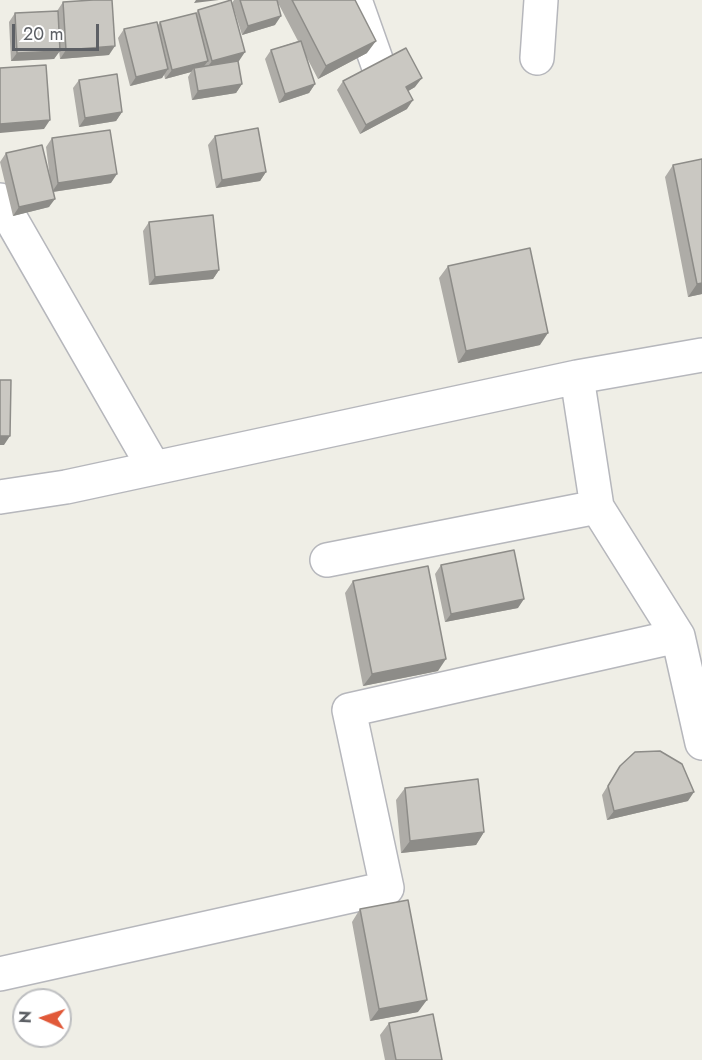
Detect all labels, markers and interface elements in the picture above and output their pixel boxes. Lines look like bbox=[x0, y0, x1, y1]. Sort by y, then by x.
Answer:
scale bar bbox=[15, 12, 102, 50]
text: 20 m bbox=[23, 21, 63, 47]
north arrow bbox=[12, 988, 72, 1048]
text: N bbox=[14, 1010, 37, 1024]

